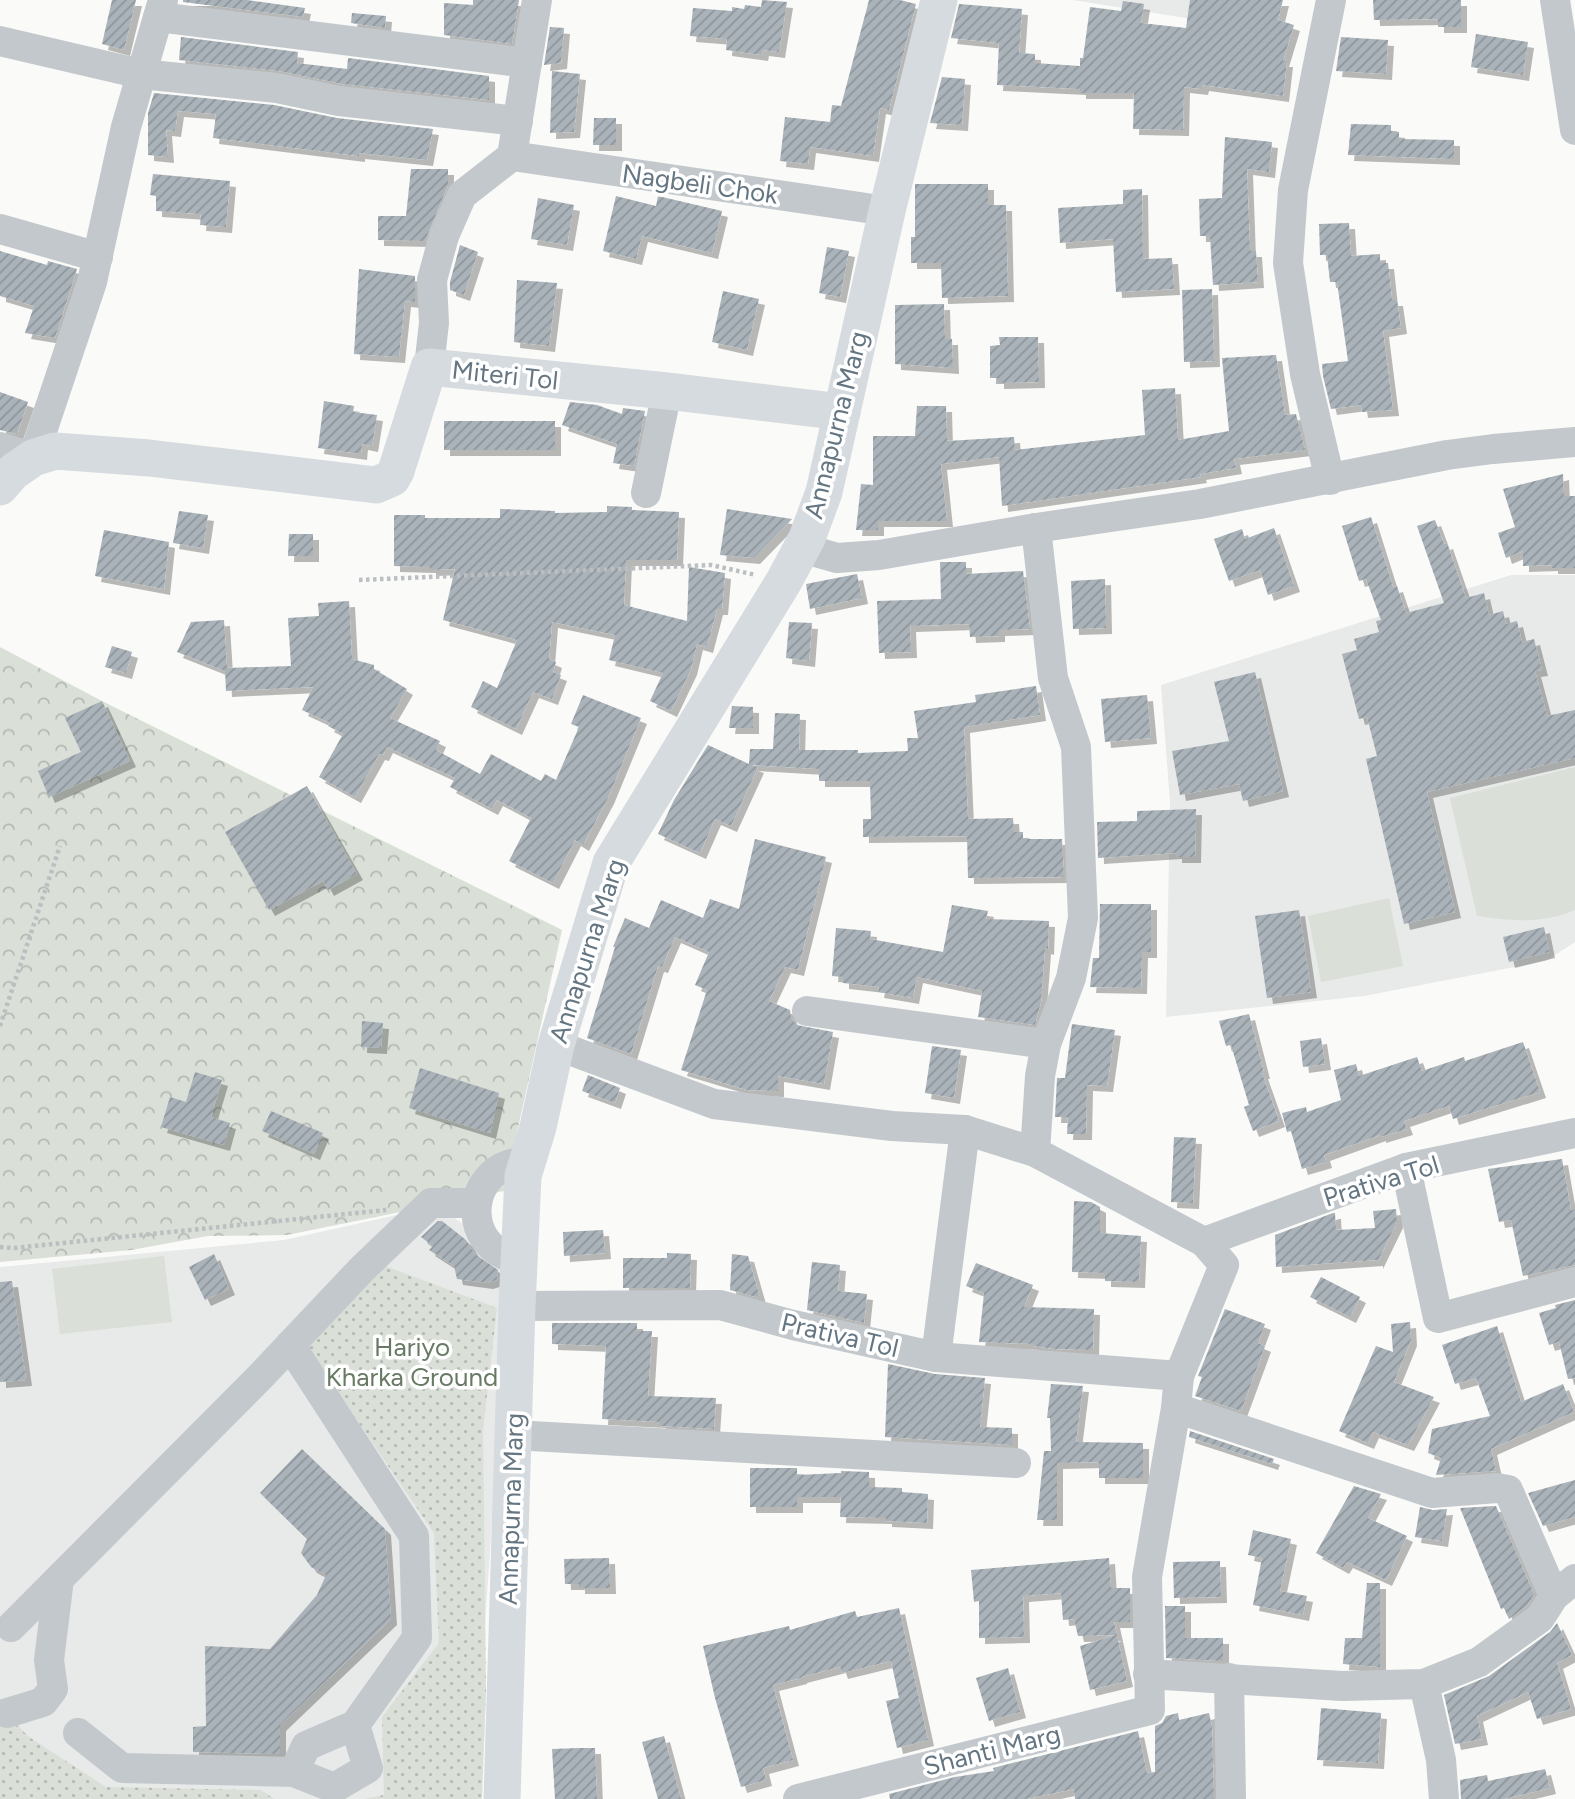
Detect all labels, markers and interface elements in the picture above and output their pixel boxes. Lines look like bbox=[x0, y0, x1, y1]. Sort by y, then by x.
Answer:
street label: Nagbeli Chok bbox=[620, 157, 780, 211]
street label: Annapurna Marg bbox=[797, 328, 875, 522]
street label: Miteri Tol bbox=[450, 354, 560, 396]
street label: Annapurna Marg bbox=[542, 855, 632, 1047]
street label: Prativa Tol bbox=[1319, 1148, 1443, 1214]
street label: Prativa Tol bbox=[778, 1306, 902, 1364]
park label: Hariyo Kharka Ground bbox=[326, 1331, 498, 1393]
street label: Annapurna Marg bbox=[492, 1412, 530, 1606]
street label: Shanti Marg bbox=[920, 1718, 1064, 1782]

